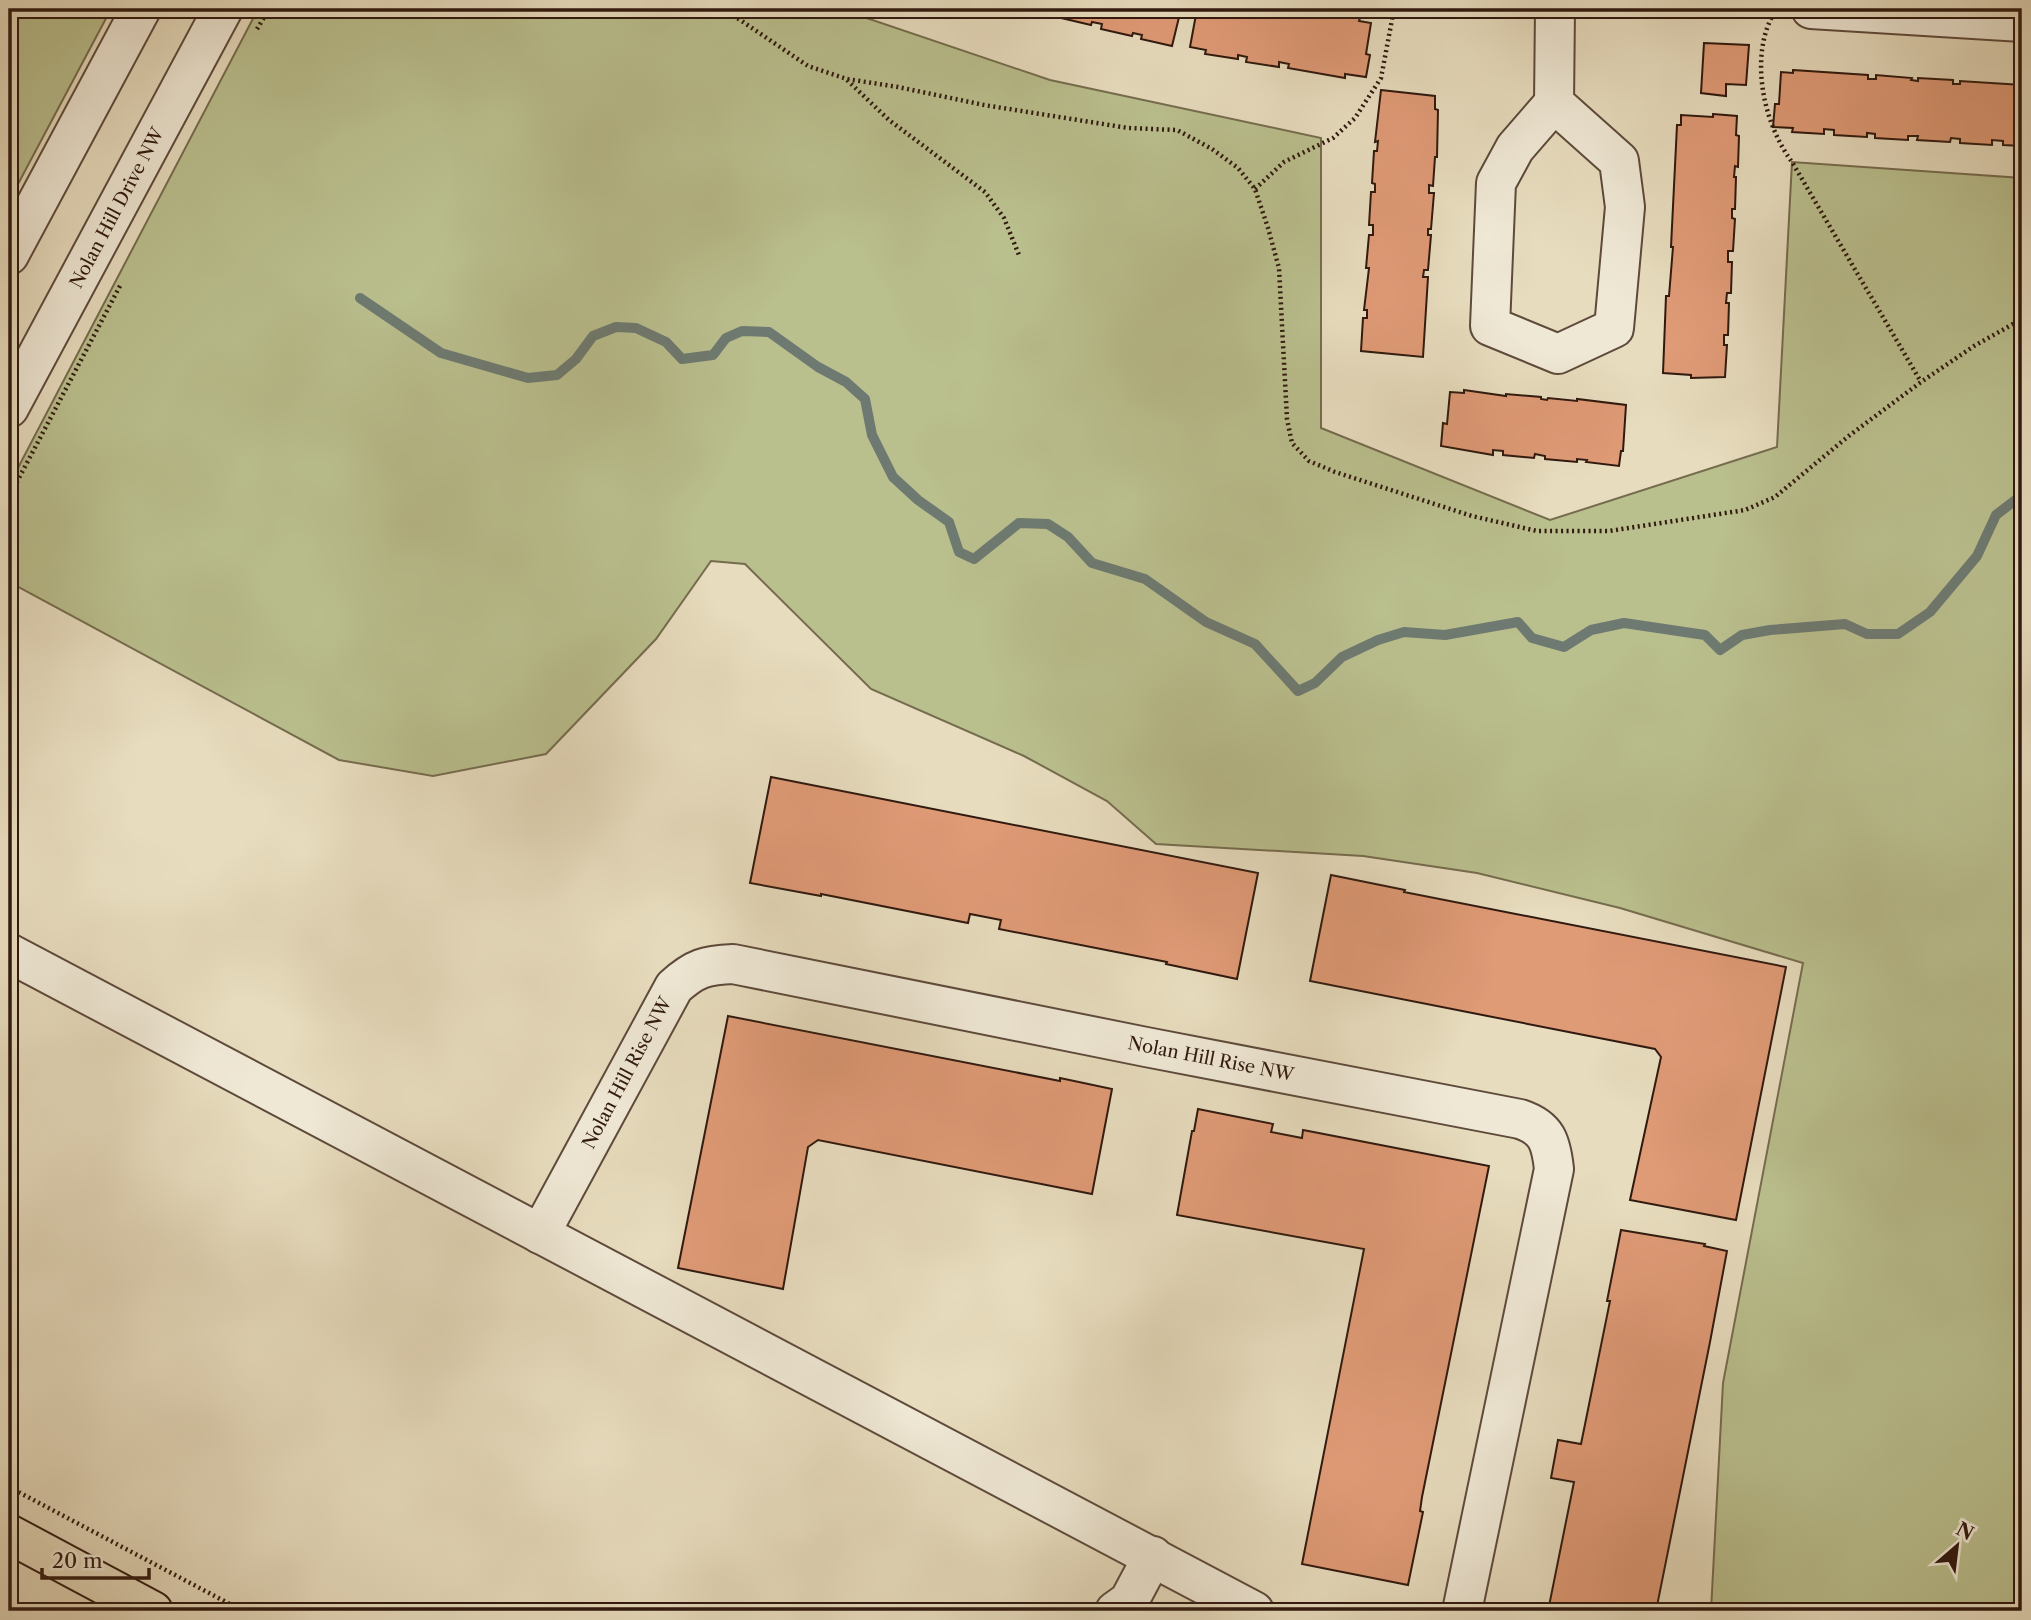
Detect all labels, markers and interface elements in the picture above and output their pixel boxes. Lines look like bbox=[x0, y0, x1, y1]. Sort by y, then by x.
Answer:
street label: Nolan Hill Drive NW bbox=[65, 123, 169, 292]
street label: Nolan Hill Rise NW bbox=[578, 992, 677, 1153]
street label: Nolan Hill Rise NW bbox=[1126, 1032, 1297, 1086]
north arrow bbox=[1923, 1512, 1993, 1582]
text: N bbox=[1952, 1517, 1977, 1545]
scale bar bbox=[42, 1536, 149, 1580]
text: 20 m bbox=[52, 1548, 103, 1573]

